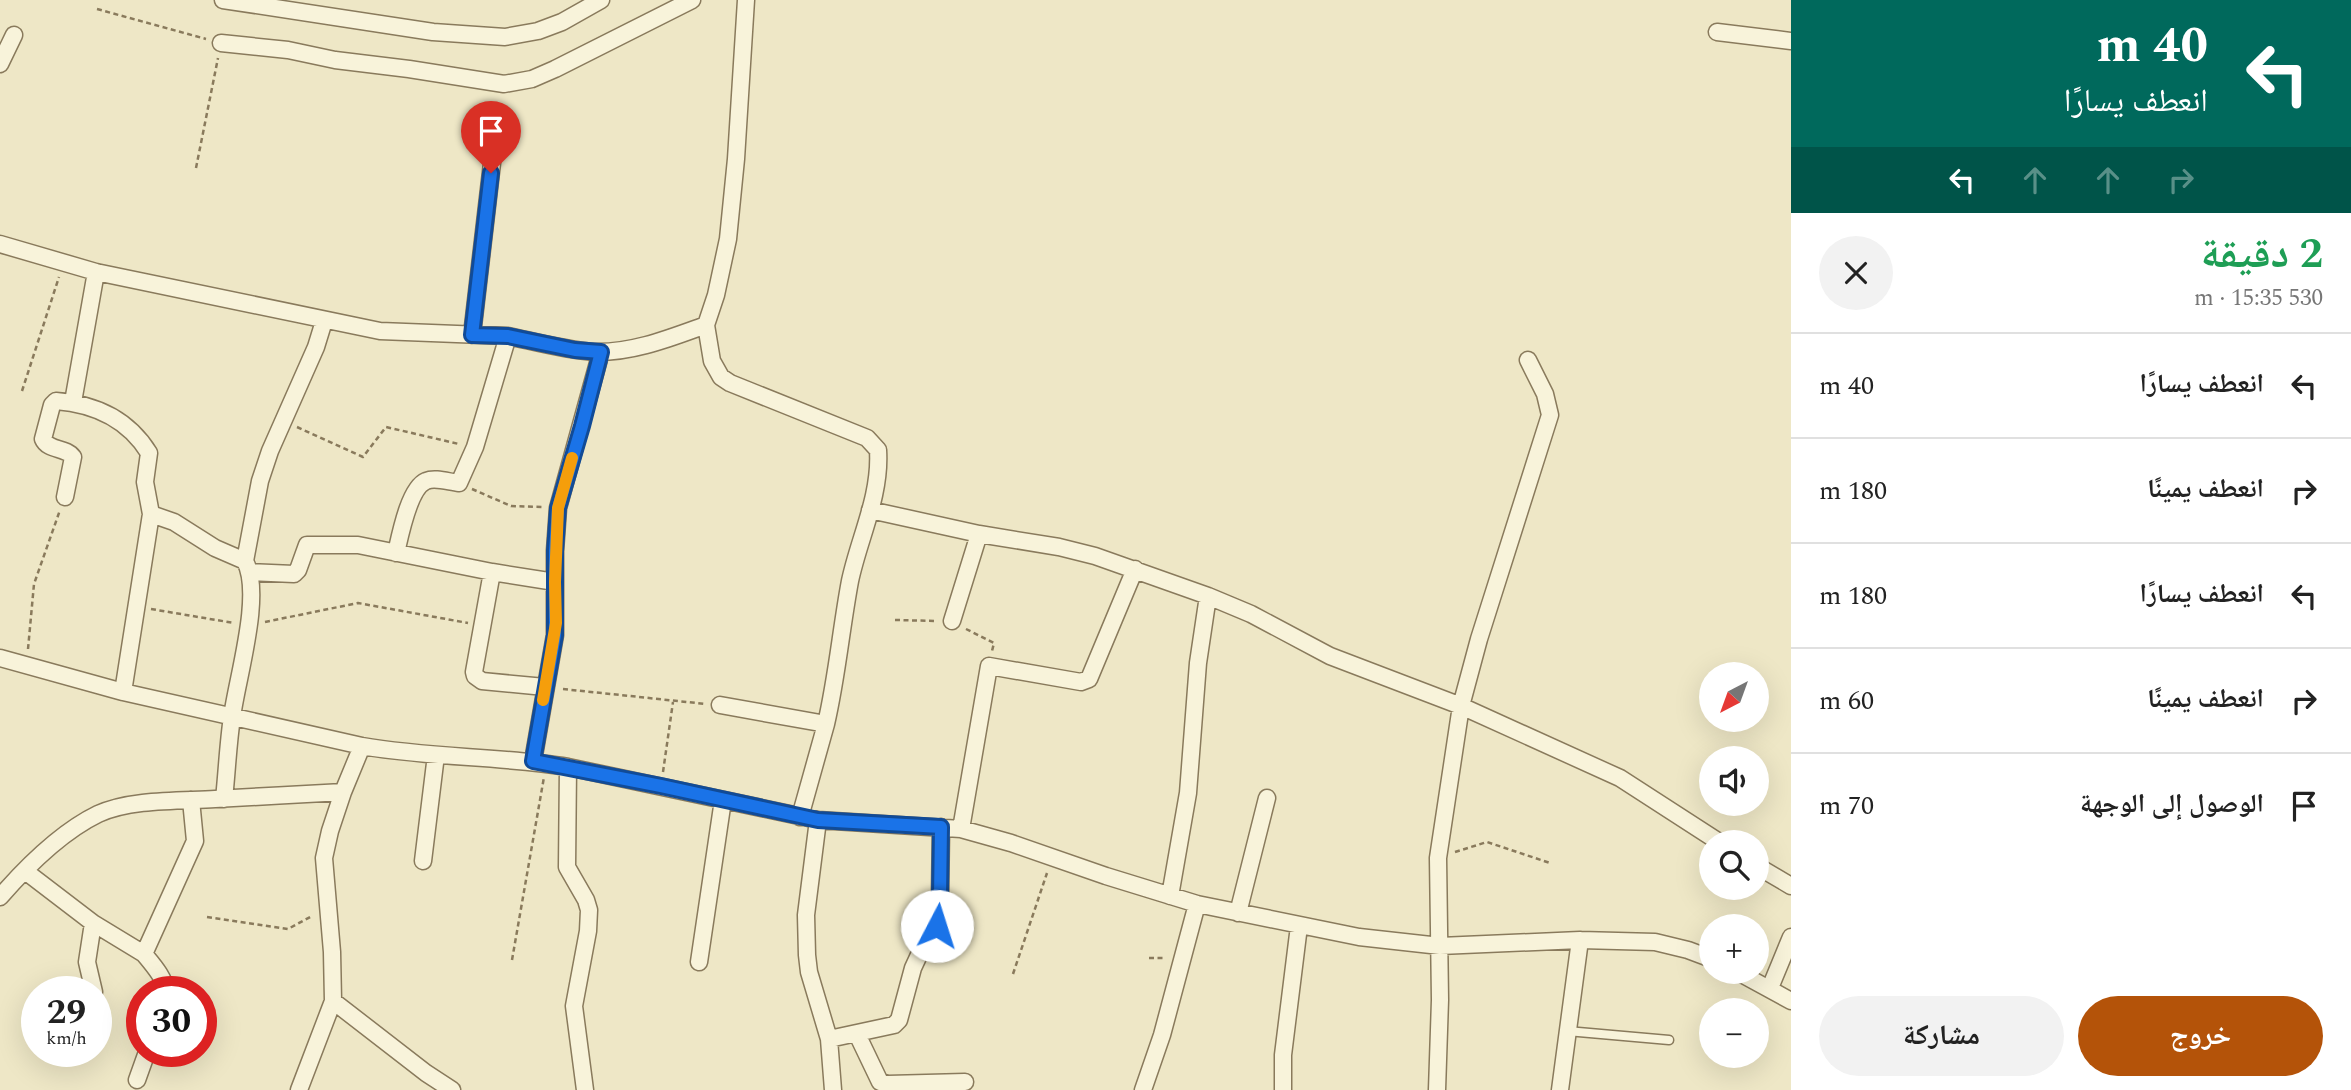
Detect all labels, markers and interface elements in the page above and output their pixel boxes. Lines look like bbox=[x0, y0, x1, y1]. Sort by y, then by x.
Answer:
text: 40 m bbox=[2097, 9, 2208, 84]
icon: left bbox=[2232, 28, 2323, 119]
text: انعطف يسارًا bbox=[2064, 77, 2208, 126]
pin bbox=[461, 101, 521, 173]
icon: arrive bbox=[472, 112, 510, 150]
icon: left bbox=[1943, 161, 1981, 199]
icon: ahead bbox=[2016, 161, 2054, 199]
icon: ahead bbox=[2089, 161, 2127, 199]
icon: right bbox=[2162, 161, 2200, 199]
text: 2 دقيقة bbox=[2201, 223, 2323, 286]
button: close bbox=[1819, 236, 1893, 310]
text: 530 m · 15:35 bbox=[2194, 281, 2323, 316]
text: انعطف يسارًا bbox=[2140, 364, 2264, 404]
text: 40 m bbox=[1819, 366, 1874, 406]
icon: left bbox=[2285, 367, 2323, 405]
text: انعطف يمينًا bbox=[2147, 469, 2264, 509]
text: 180 m bbox=[1819, 471, 1887, 511]
icon: right bbox=[2285, 472, 2323, 510]
text: انعطف يسارًا bbox=[2140, 574, 2264, 614]
text: 180 m bbox=[1819, 576, 1887, 616]
icon: left bbox=[2285, 577, 2323, 615]
north arrow bbox=[1699, 662, 1769, 732]
map controls bbox=[1699, 662, 1769, 1068]
text: انعطف يمينًا bbox=[2147, 679, 2264, 719]
text: 60 m bbox=[1819, 681, 1874, 721]
icon: right bbox=[2285, 682, 2323, 720]
button: sound bbox=[1699, 746, 1769, 816]
text: الوصول إلى الوجهة bbox=[2080, 784, 2264, 824]
text: 70 m bbox=[1819, 786, 1874, 826]
icon: arrive bbox=[2285, 787, 2323, 825]
button: search bbox=[1699, 830, 1769, 900]
position arrow bbox=[900, 889, 974, 963]
button: + bbox=[1699, 914, 1769, 984]
speed limit sign: 30 bbox=[126, 976, 217, 1067]
text: 29 bbox=[47, 986, 86, 1039]
button: مشاركة bbox=[1819, 996, 2064, 1076]
button: خروج bbox=[2078, 996, 2323, 1076]
button: − bbox=[1699, 998, 1769, 1068]
text: km/h bbox=[46, 1025, 87, 1052]

